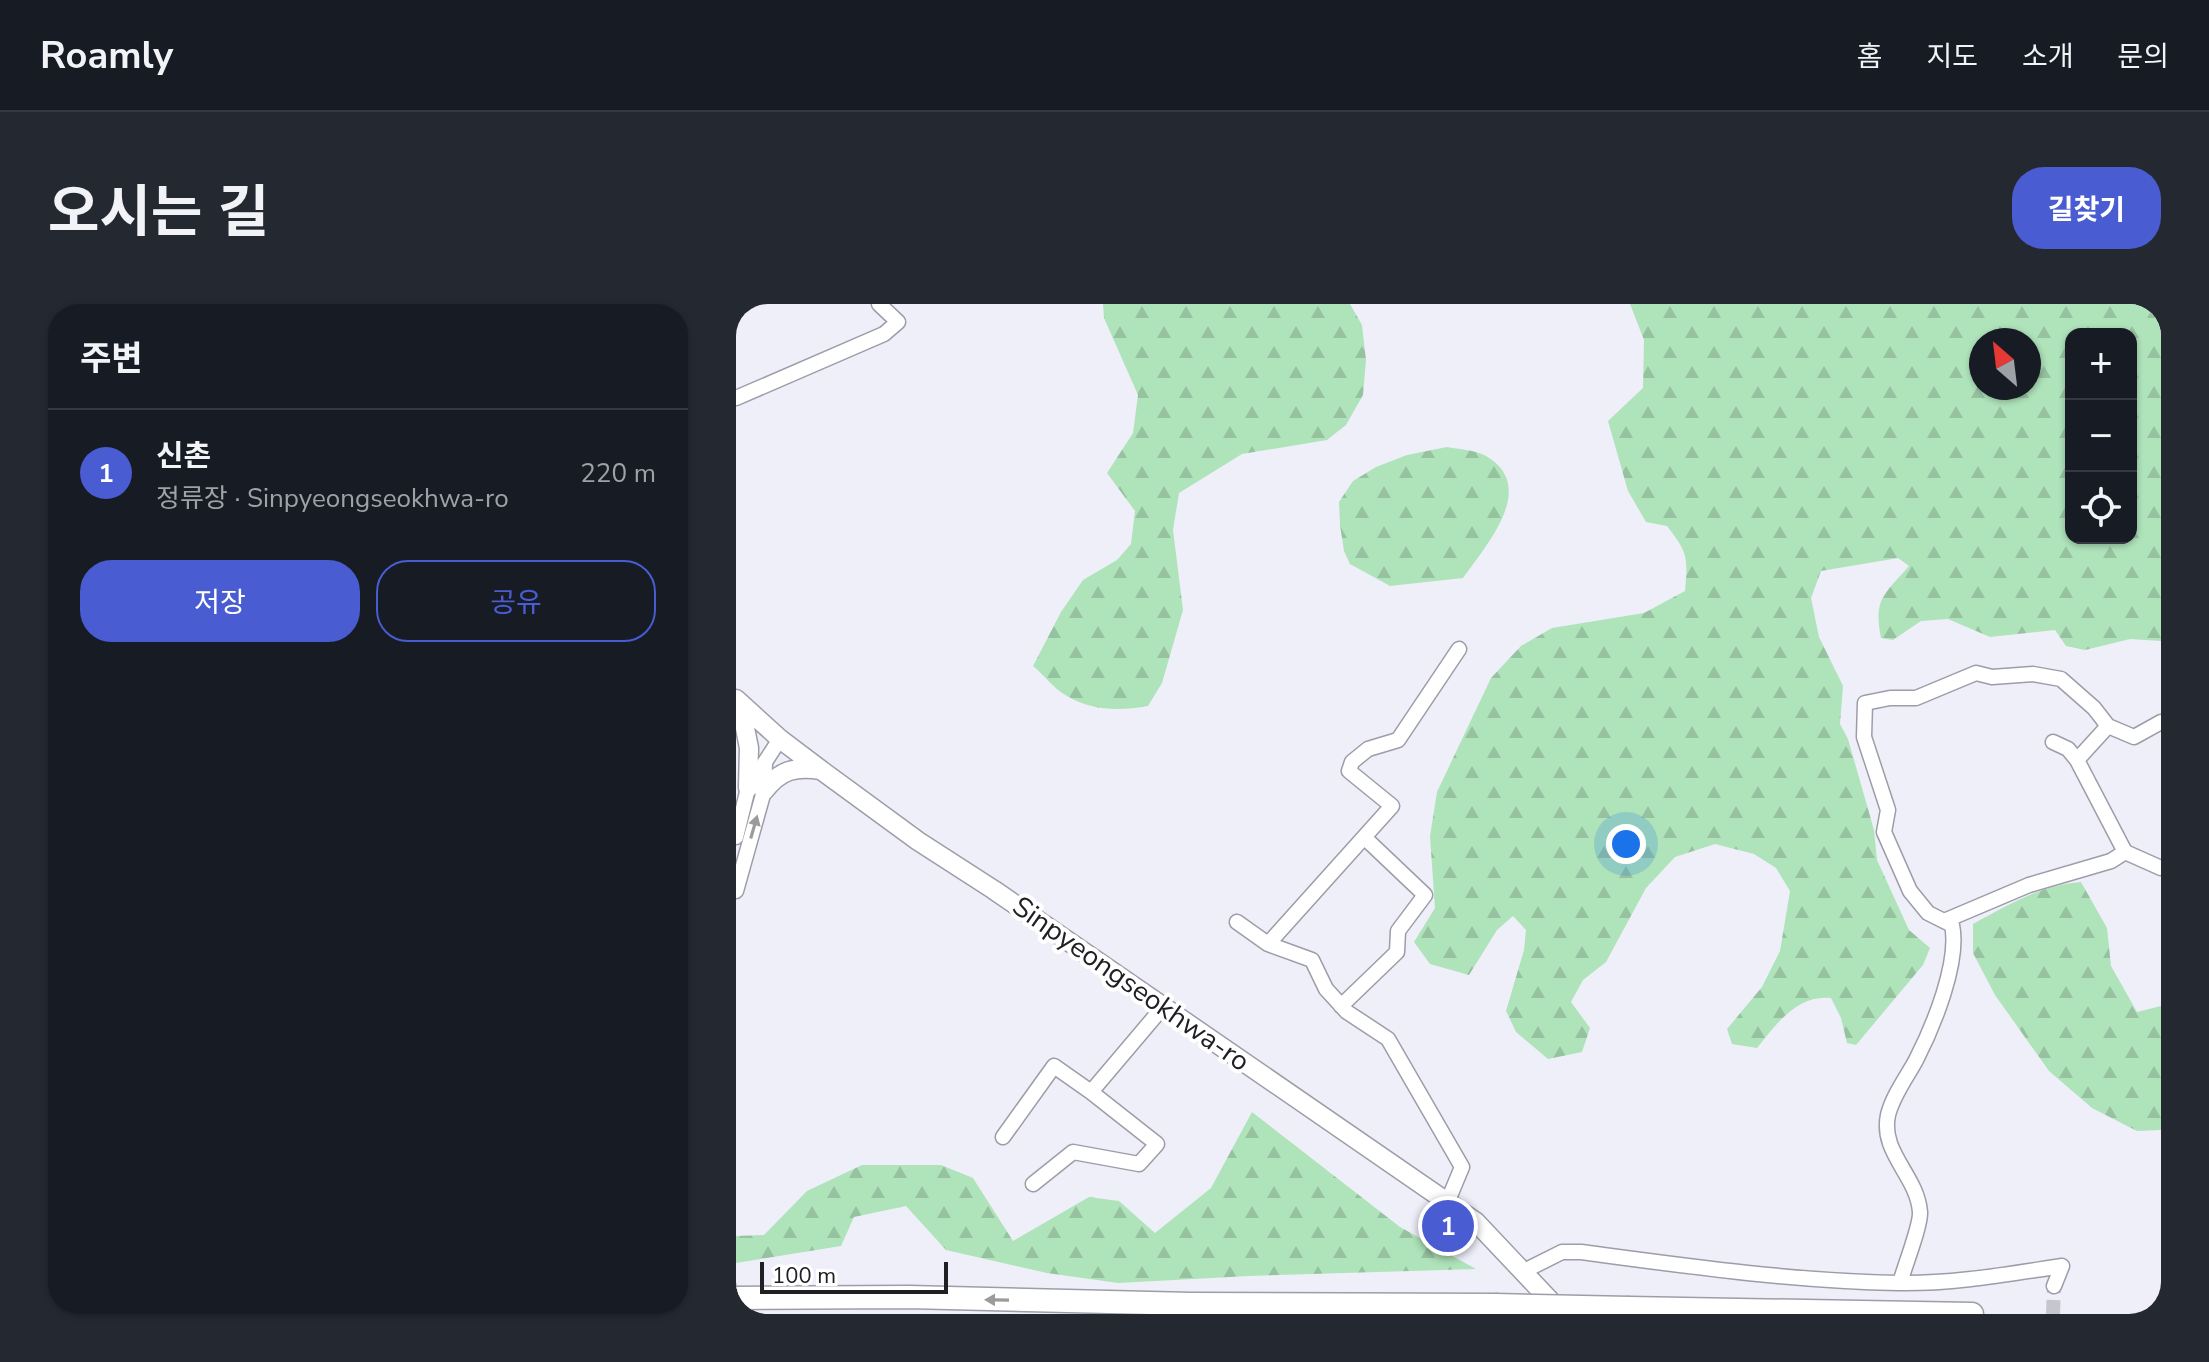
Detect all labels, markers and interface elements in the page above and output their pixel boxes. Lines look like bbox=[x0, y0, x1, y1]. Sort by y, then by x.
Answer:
text: Roamly bbox=[40, 30, 173, 81]
text: 홈 bbox=[1857, 38, 1882, 76]
text: 지도 bbox=[1926, 38, 1978, 76]
text: 소개 bbox=[2022, 38, 2073, 76]
text: 문의 bbox=[2117, 38, 2169, 76]
button: 길찾기 bbox=[2012, 167, 2161, 249]
text: 오시는 길 bbox=[48, 174, 269, 251]
north arrow bbox=[1969, 328, 2041, 400]
map controls bbox=[2065, 328, 2137, 544]
button: + bbox=[2065, 328, 2137, 400]
text: 주변 bbox=[80, 336, 143, 382]
button: − bbox=[2065, 400, 2137, 472]
text: 신촌 bbox=[156, 436, 211, 477]
text: 1 bbox=[98, 456, 114, 491]
text: 220 m bbox=[580, 456, 656, 491]
button: locate bbox=[2065, 472, 2137, 544]
text: 정류장 · Sinpyeongseokhwa-ro bbox=[156, 481, 509, 516]
button: 저장 bbox=[80, 560, 360, 642]
button: 공유 bbox=[376, 560, 656, 642]
one-way arrow bbox=[748, 815, 761, 839]
your location bbox=[1606, 824, 1646, 864]
street label: Sinpyeongseokhwa-ro bbox=[1005, 888, 1257, 1080]
pin: 1 bbox=[1422, 1196, 1474, 1256]
scale bar bbox=[760, 1258, 948, 1294]
text: 100 m bbox=[772, 1261, 836, 1291]
one-way arrow bbox=[984, 1293, 1009, 1306]

